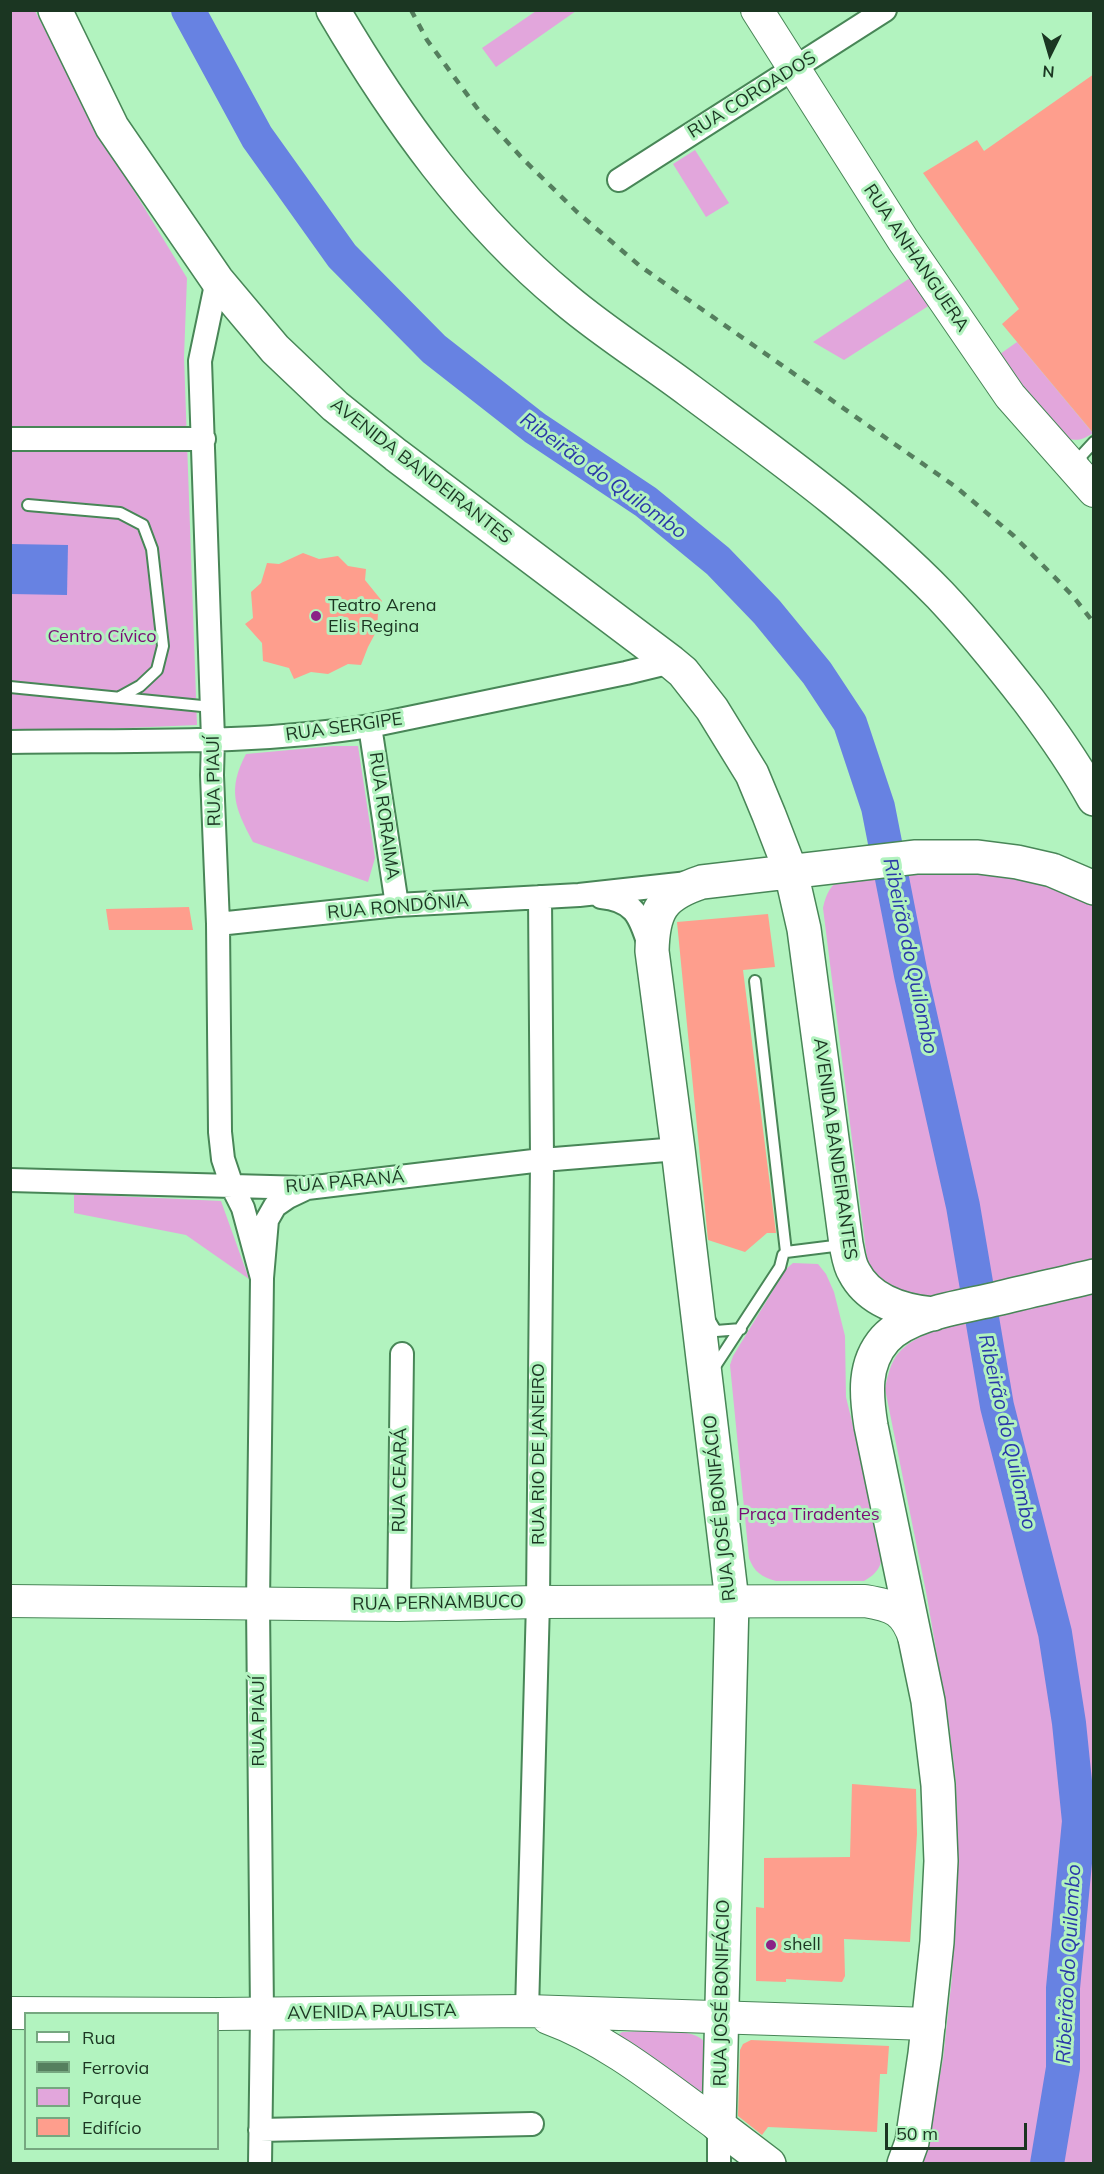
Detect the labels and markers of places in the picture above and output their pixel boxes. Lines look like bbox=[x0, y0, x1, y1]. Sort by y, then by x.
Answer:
place label: Teatro Arena Elis Regina bbox=[328, 595, 437, 638]
marker: Teatro Arena Elis Regina bbox=[309, 609, 323, 623]
place label: shell bbox=[783, 1934, 821, 1956]
marker: shell bbox=[764, 1938, 778, 1952]

